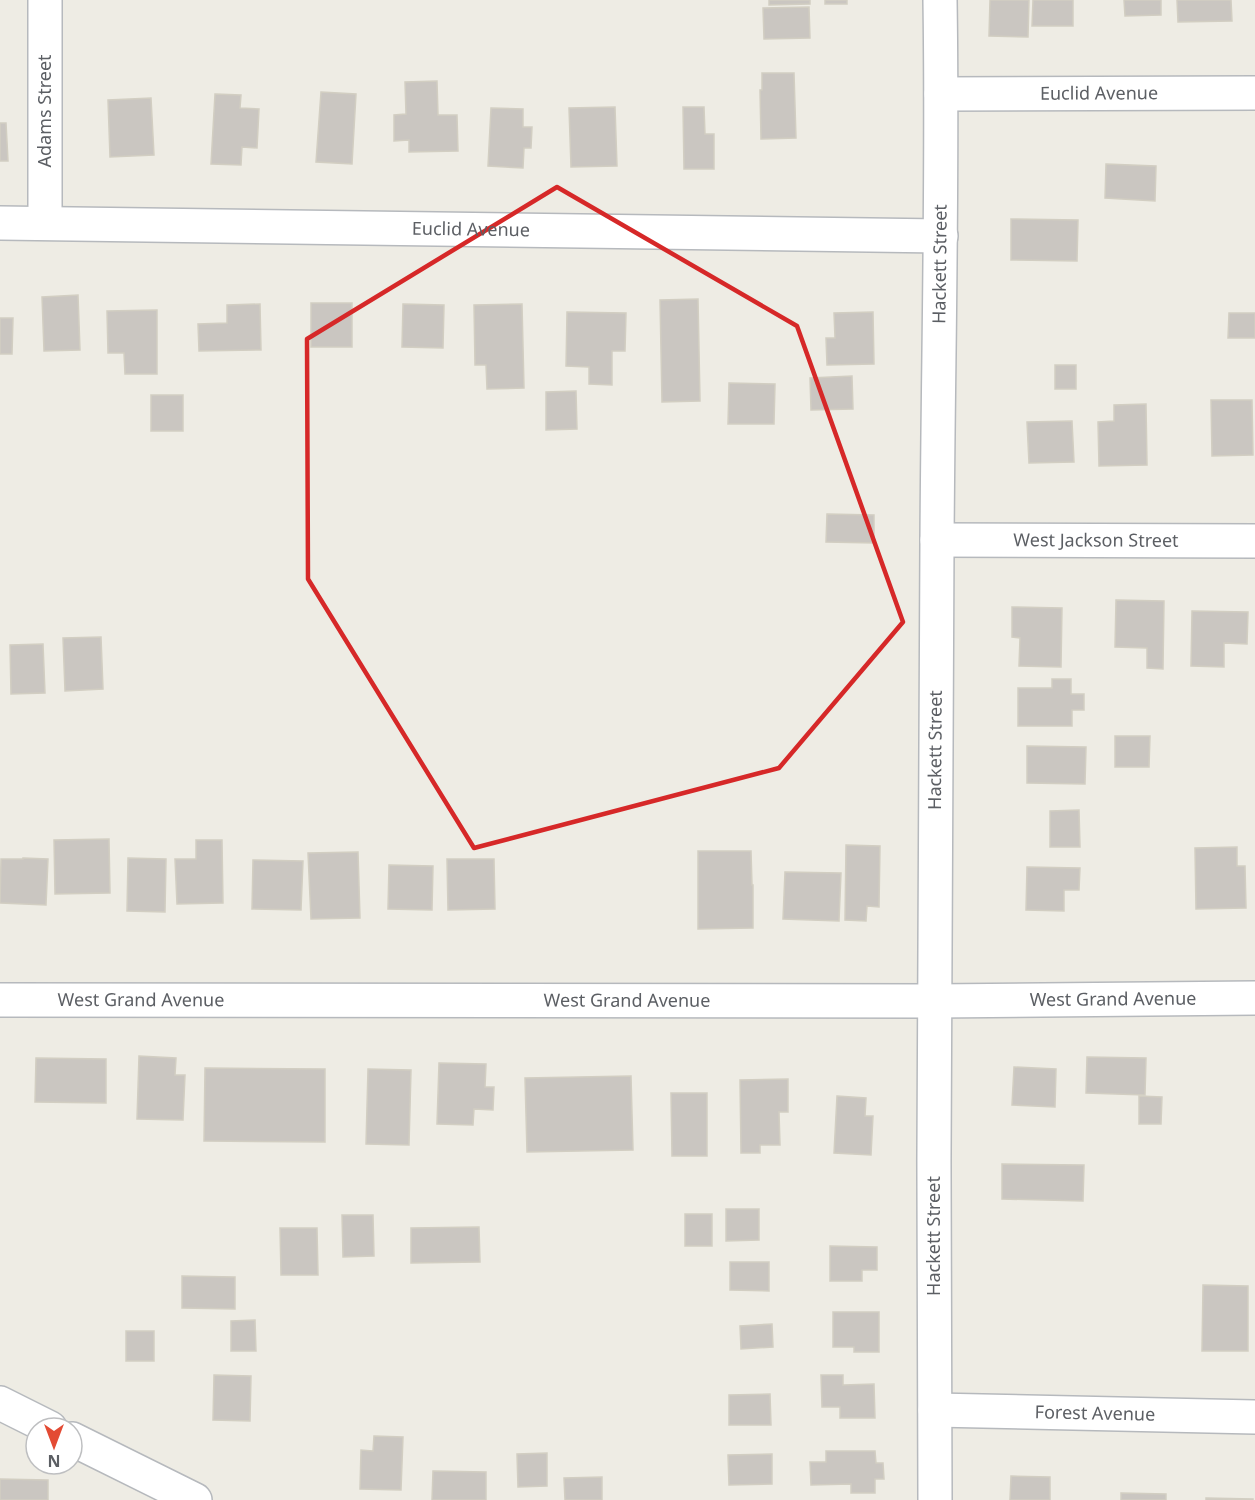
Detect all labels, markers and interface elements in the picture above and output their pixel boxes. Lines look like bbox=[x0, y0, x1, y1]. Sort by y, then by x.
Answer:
street label: Adams Street bbox=[32, 54, 56, 168]
street label: Euclid Avenue bbox=[1040, 80, 1158, 105]
street label: Hackett Street bbox=[926, 204, 952, 324]
street label: Euclid Avenue bbox=[412, 216, 530, 241]
street label: West Jackson Street bbox=[1013, 527, 1179, 552]
street label: Hackett Street bbox=[922, 689, 947, 810]
street label: West Grand Avenue bbox=[1029, 986, 1196, 1011]
street label: West Grand Avenue bbox=[58, 987, 224, 1011]
street label: West Grand Avenue bbox=[544, 988, 710, 1012]
street label: Hackett Street bbox=[921, 1176, 945, 1296]
street label: Forest Avenue bbox=[1034, 1399, 1155, 1426]
north arrow bbox=[24, 1416, 84, 1476]
text: N bbox=[47, 1450, 61, 1472]

